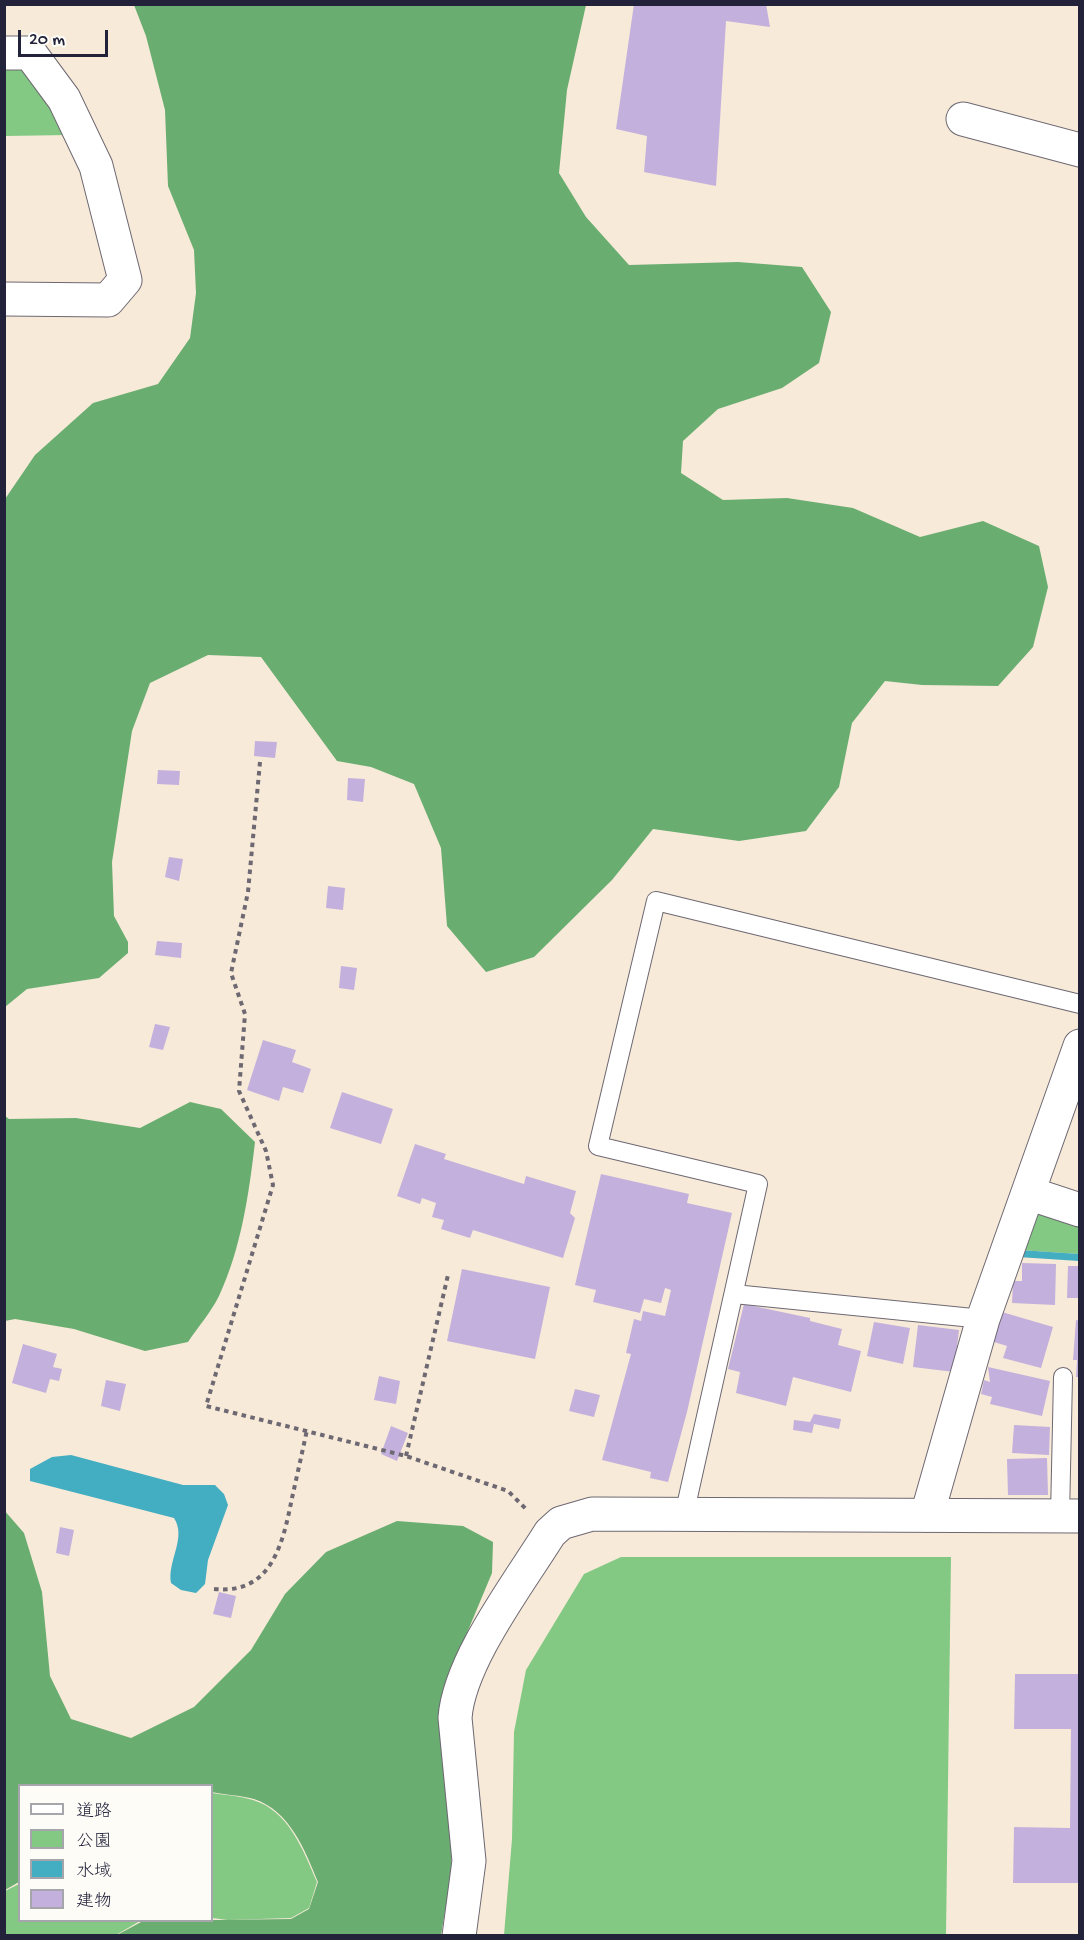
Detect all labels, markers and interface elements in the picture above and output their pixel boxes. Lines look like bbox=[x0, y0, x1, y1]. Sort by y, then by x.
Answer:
scale bar bbox=[21, 18, 111, 56]
text: 20 m bbox=[29, 30, 65, 51]
legend bbox=[18, 1784, 213, 1922]
text: 道路 bbox=[76, 1802, 112, 1823]
text: 公園 bbox=[76, 1832, 112, 1853]
text: 水域 bbox=[76, 1862, 112, 1883]
text: 建物 bbox=[76, 1892, 112, 1913]

